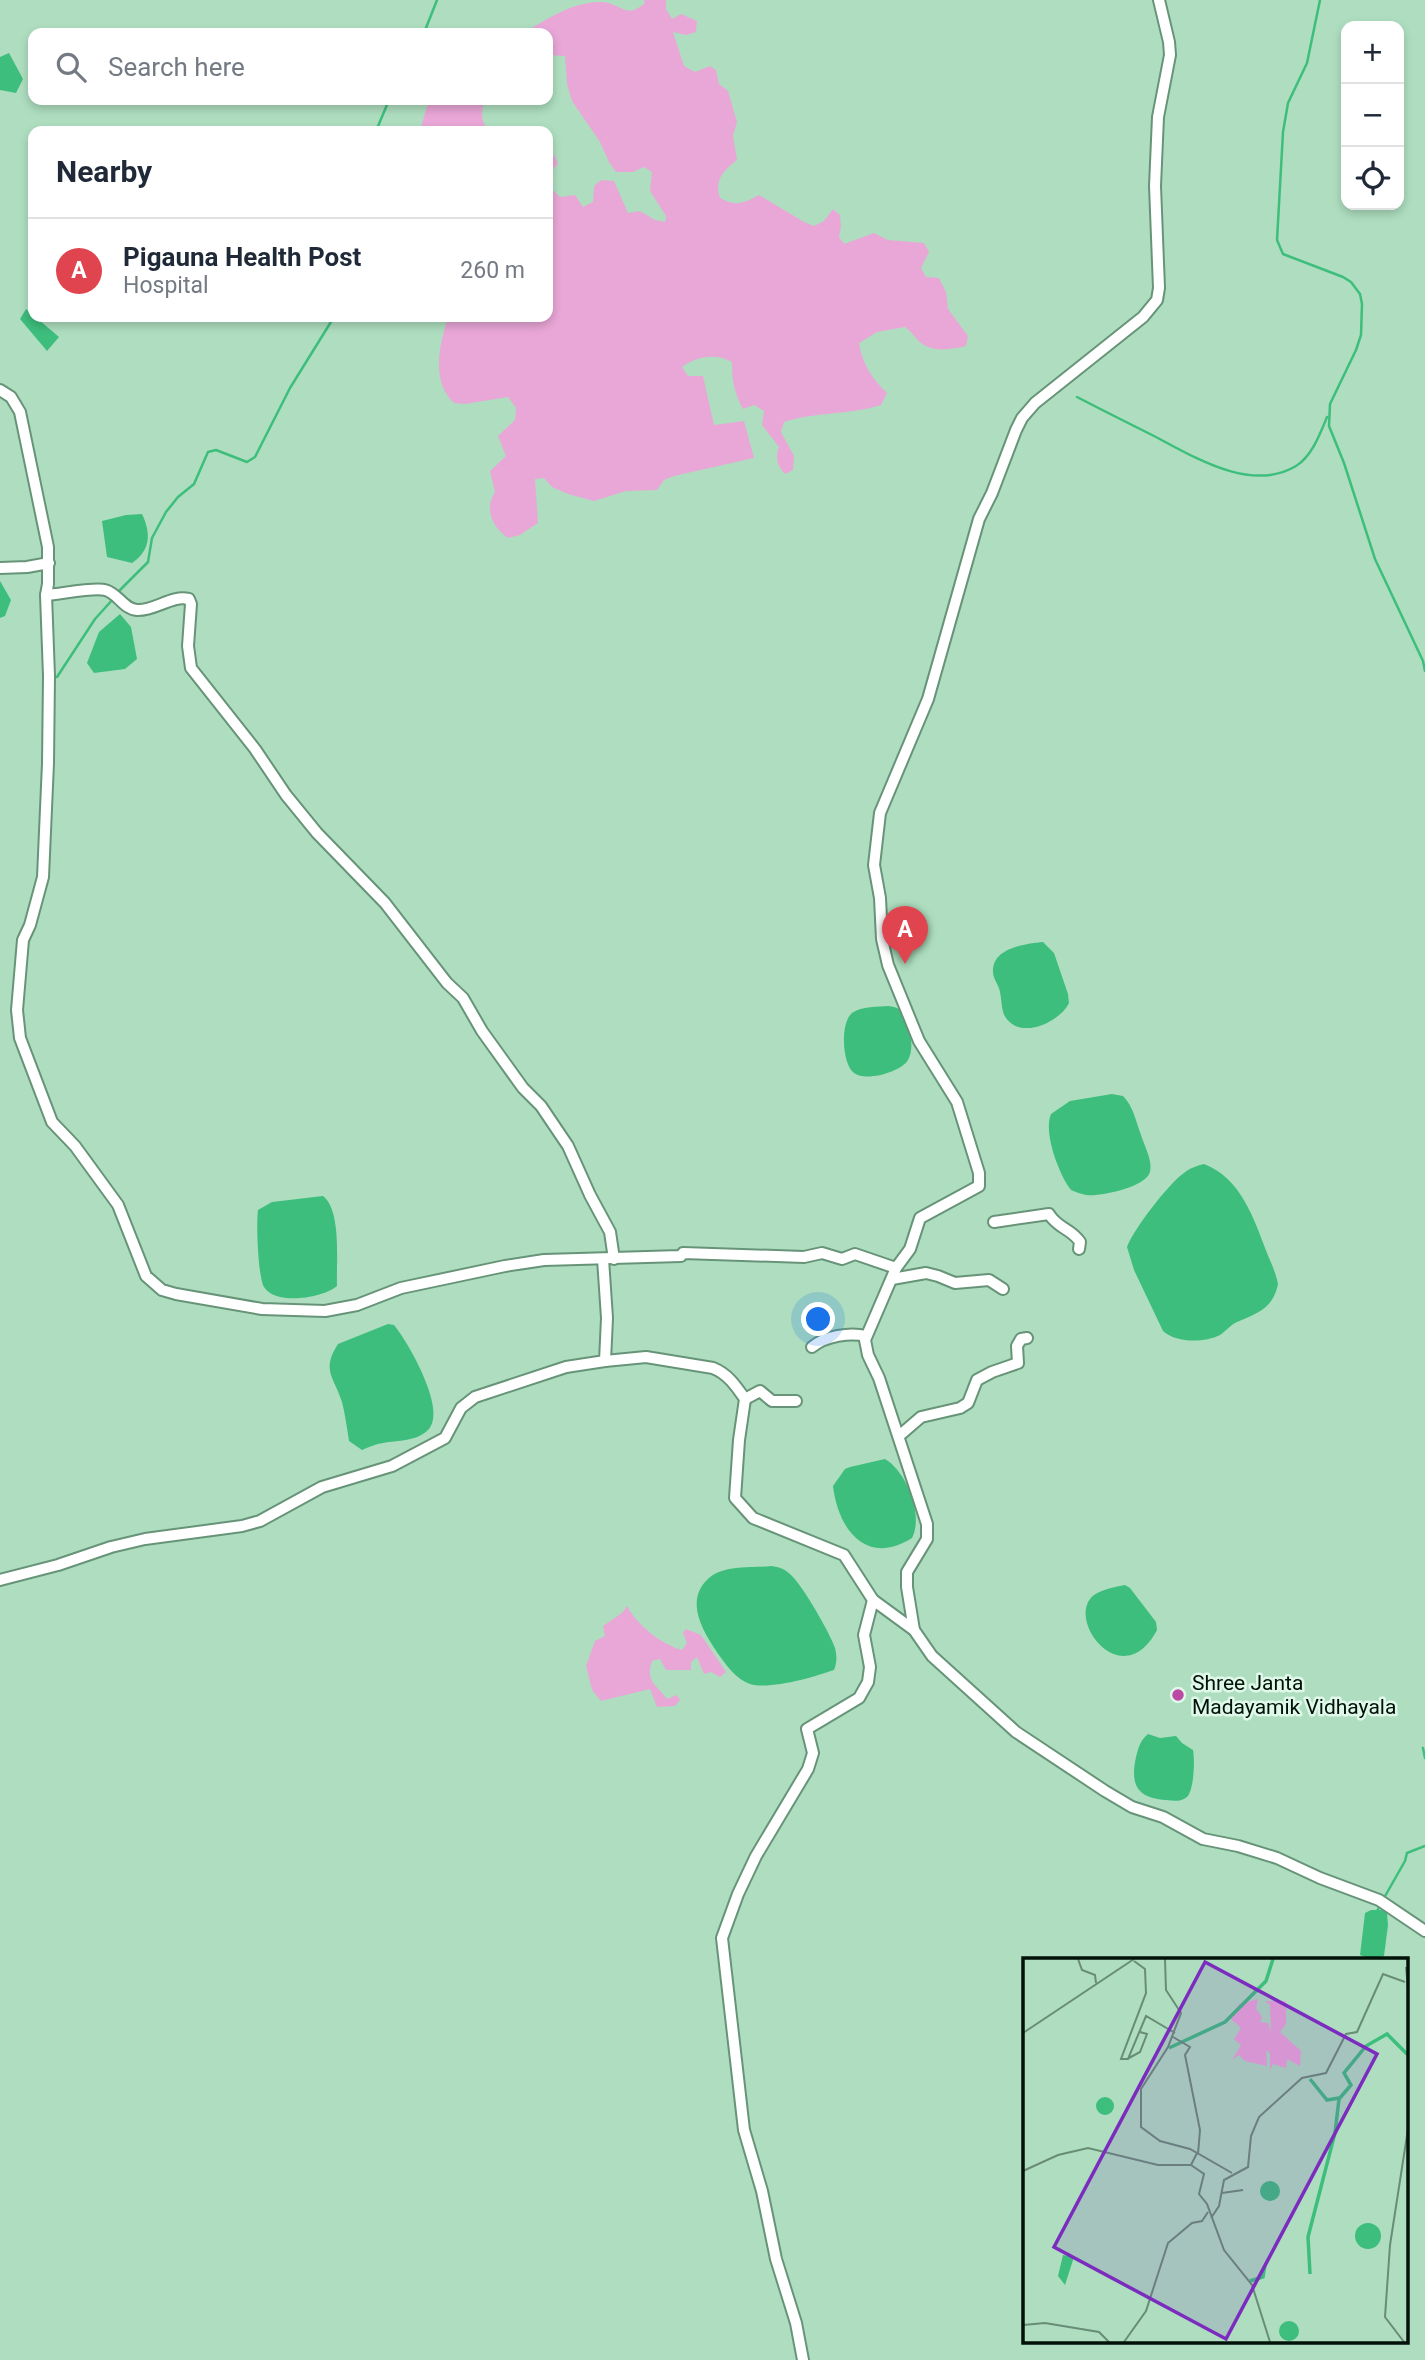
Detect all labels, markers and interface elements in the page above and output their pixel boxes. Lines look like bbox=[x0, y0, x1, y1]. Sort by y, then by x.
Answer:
map controls bbox=[1341, 21, 1404, 210]
button: + bbox=[1341, 21, 1404, 84]
search box bbox=[28, 28, 553, 105]
icon: search bbox=[52, 48, 90, 86]
text: Search here bbox=[108, 52, 245, 82]
button: − bbox=[1341, 84, 1404, 147]
button: locate bbox=[1341, 147, 1404, 210]
text: Nearby bbox=[56, 154, 152, 189]
text: Pigauna Health Post bbox=[123, 242, 361, 272]
text: A bbox=[71, 257, 87, 284]
text: 260 m bbox=[460, 257, 525, 284]
text: Hospital bbox=[123, 272, 209, 299]
pin: A bbox=[882, 906, 928, 964]
your location bbox=[801, 1302, 835, 1336]
place label: Shree Janta Madayamik Vidhayala bbox=[1192, 1671, 1396, 1719]
marker: Shree Janta Madayamik Vidhayala bbox=[1170, 1687, 1186, 1703]
inset map bbox=[1023, 1958, 1408, 2342]

